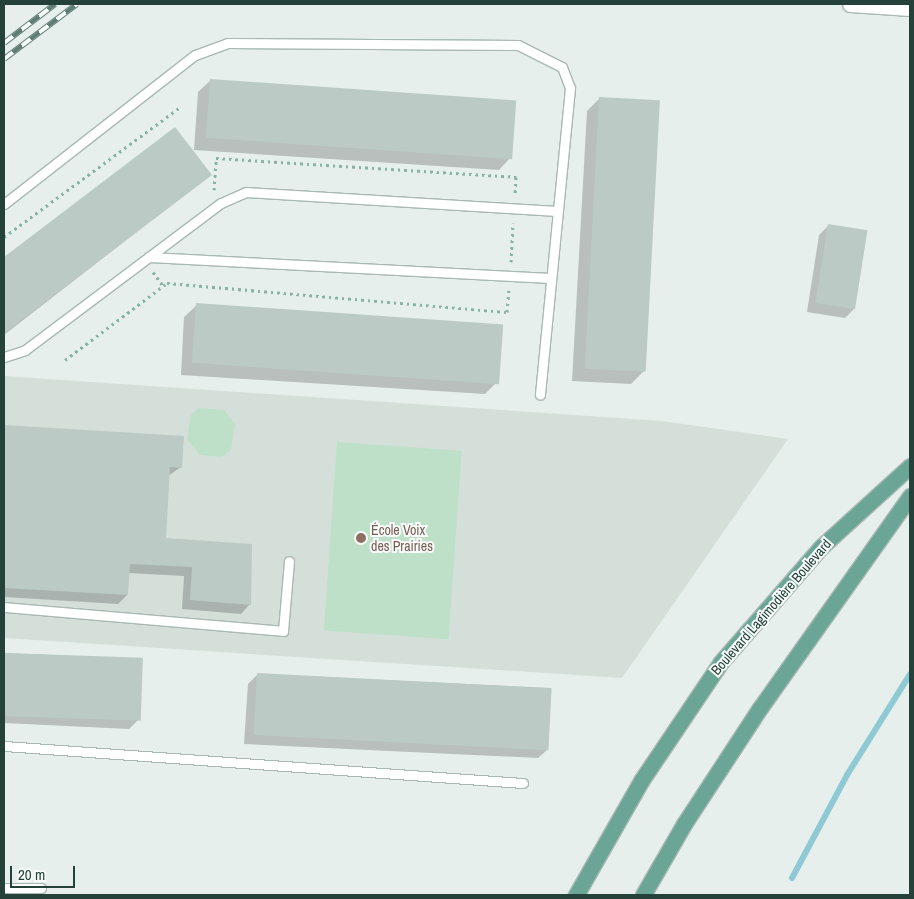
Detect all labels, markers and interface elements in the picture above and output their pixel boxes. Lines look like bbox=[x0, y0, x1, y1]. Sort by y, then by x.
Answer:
place label: École Voix des Prairies bbox=[371, 522, 433, 554]
marker: École Voix des Prairies bbox=[355, 532, 367, 544]
street label: Boulevard Lagimodière Boulevard bbox=[708, 536, 834, 678]
scale bar bbox=[12, 856, 78, 888]
text: 20 m bbox=[18, 864, 45, 885]

